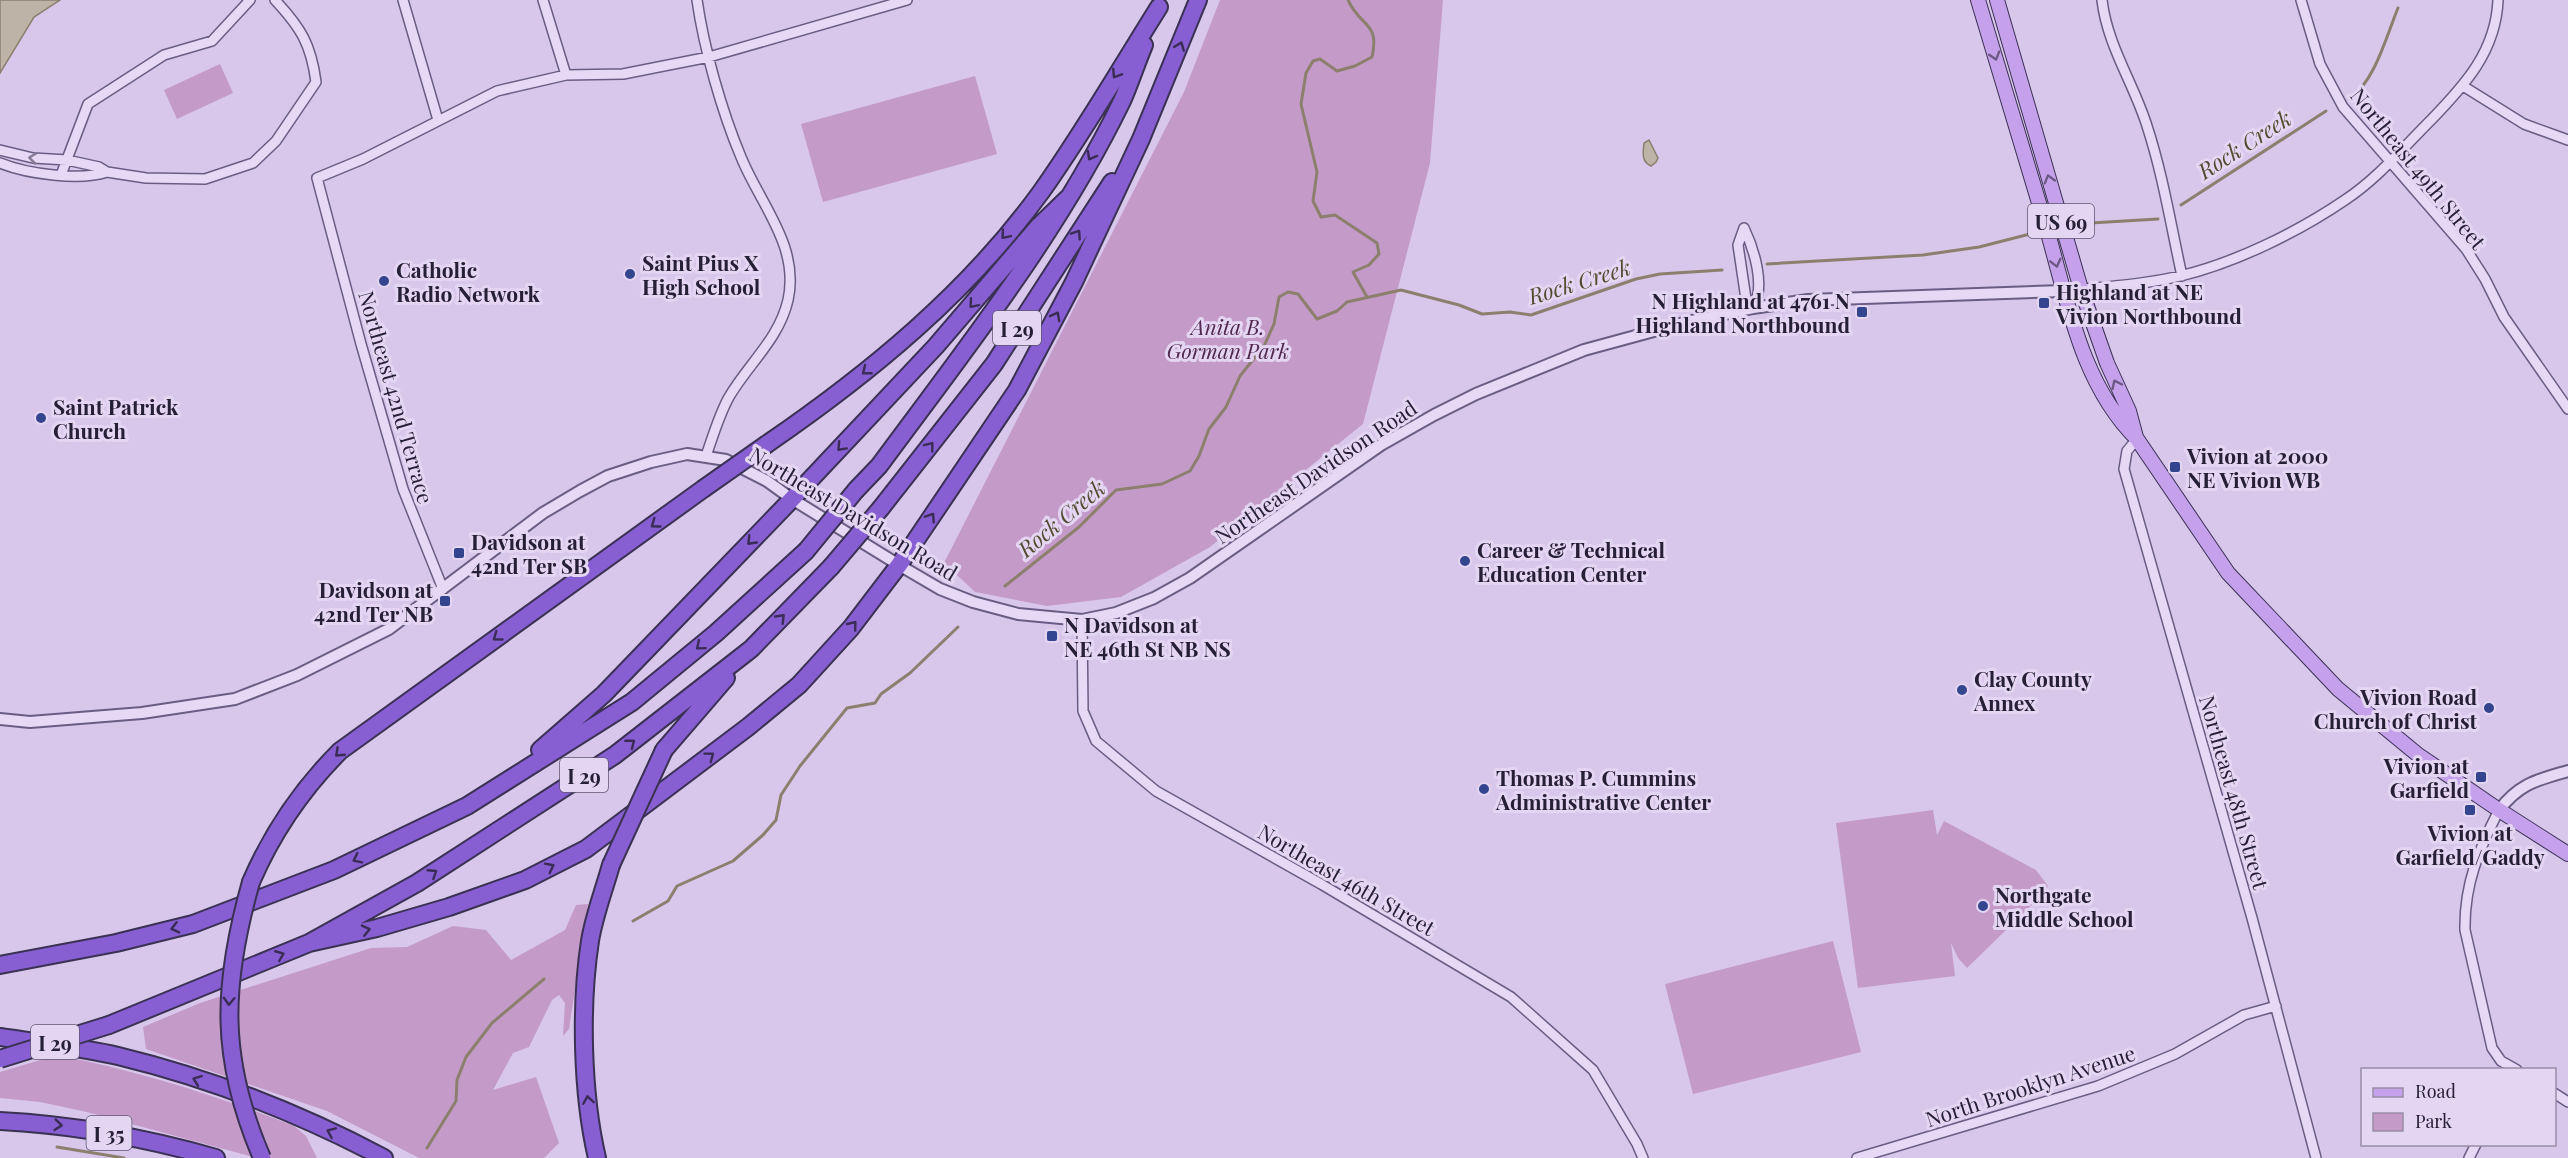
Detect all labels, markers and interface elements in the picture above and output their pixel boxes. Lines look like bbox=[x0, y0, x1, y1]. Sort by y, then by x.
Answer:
one-way arrow bbox=[1173, 42, 1185, 53]
one-way arrow bbox=[1988, 50, 2000, 61]
one-way arrow bbox=[1112, 68, 1123, 79]
street label: Northeast 49th Street bbox=[2345, 82, 2493, 255]
water label: Rock Creek bbox=[2191, 103, 2296, 186]
one-way arrow bbox=[1087, 150, 1098, 160]
one-way arrow bbox=[28, 152, 38, 164]
one-way arrow bbox=[2044, 174, 2056, 185]
road number: US 69 bbox=[2028, 204, 2094, 238]
one-way arrow bbox=[1002, 228, 1013, 239]
one-way arrow bbox=[1069, 229, 1080, 240]
place label: Saint Pius X High School bbox=[642, 248, 761, 300]
water label: Rock Creek bbox=[1523, 251, 1634, 311]
place label: Catholic Radio Network bbox=[396, 255, 540, 307]
one-way arrow bbox=[2048, 258, 2061, 268]
marker: Saint Pius X High School bbox=[623, 267, 637, 281]
marker: Catholic Radio Network bbox=[377, 274, 391, 288]
place label: Highland at NE Vivion Northbound bbox=[2055, 277, 2242, 329]
place label: N Highland at 4761 N Highland Northbound bbox=[1636, 286, 1850, 338]
street label: Northeast 42nd Terrace bbox=[353, 287, 441, 507]
marker: Highland at NE Vivion Northbound bbox=[2037, 296, 2051, 310]
one-way arrow bbox=[969, 297, 980, 308]
marker: N Highland at 4761 N Highland Northbound bbox=[1855, 305, 1869, 319]
road number: I 29 bbox=[993, 311, 1041, 345]
one-way arrow bbox=[1049, 311, 1060, 322]
park label: Anita B. Gorman Park bbox=[1167, 312, 1289, 364]
one-way arrow bbox=[862, 364, 873, 375]
one-way arrow bbox=[2112, 379, 2124, 390]
place label: Saint Patrick Church bbox=[53, 392, 179, 444]
street label: Northeast Davidson Road bbox=[1208, 393, 1422, 549]
marker: Saint Patrick Church bbox=[34, 411, 48, 425]
street label: Northeast Davidson Road bbox=[745, 440, 963, 586]
one-way arrow bbox=[837, 441, 848, 451]
place label: Vivion at 2000 NE Vivion WB bbox=[2186, 441, 2328, 493]
one-way arrow bbox=[923, 442, 934, 453]
marker: Vivion at 2000 NE Vivion WB bbox=[2168, 460, 2182, 474]
water label: Rock Creek bbox=[1010, 473, 1111, 564]
one-way arrow bbox=[924, 513, 936, 523]
one-way arrow bbox=[651, 516, 662, 527]
place label: Davidson at 42nd Ter SB bbox=[471, 527, 587, 579]
one-way arrow bbox=[748, 534, 759, 545]
place label: Career & Technical Education Center bbox=[1477, 535, 1665, 587]
marker: Davidson at 42nd Ter SB bbox=[452, 546, 466, 560]
marker: Career & Technical Education Center bbox=[1458, 554, 1472, 568]
place label: Davidson at 42nd Ter NB bbox=[314, 575, 434, 627]
marker: Davidson at 42nd Ter NB bbox=[438, 594, 452, 608]
place label: N Davidson at NE 46th St NB NS bbox=[1064, 610, 1231, 662]
one-way arrow bbox=[773, 615, 784, 626]
one-way arrow bbox=[845, 621, 856, 632]
marker: N Davidson at NE 46th St NB NS bbox=[1045, 629, 1059, 643]
one-way arrow bbox=[492, 630, 503, 641]
one-way arrow bbox=[696, 639, 707, 650]
place label: Clay County Annex bbox=[1973, 664, 2092, 716]
place label: Vivion Road Church of Christ bbox=[2314, 682, 2478, 734]
marker: Clay County Annex bbox=[1955, 683, 1969, 697]
street label: Northeast 48th Street bbox=[2194, 692, 2276, 893]
marker: Vivion Road Church of Christ bbox=[2482, 701, 2496, 715]
one-way arrow bbox=[624, 739, 635, 750]
one-way arrow bbox=[336, 745, 347, 756]
place label: Vivion at Garfield bbox=[2383, 751, 2470, 803]
one-way arrow bbox=[703, 753, 714, 764]
road number: I 29 bbox=[560, 758, 608, 792]
place label: Thomas P. Cummins Administrative Center bbox=[1495, 763, 1711, 815]
marker: Vivion at Garfield bbox=[2474, 770, 2488, 784]
marker: Thomas P. Cummins Administrative Center bbox=[1477, 782, 1491, 796]
marker: Vivion at Garfield/Gaddy bbox=[2463, 803, 2477, 817]
street label: Northeast 46th Street bbox=[1253, 817, 1441, 941]
place label: Vivion at Garfield/Gaddy bbox=[2395, 818, 2545, 870]
one-way arrow bbox=[352, 851, 363, 863]
one-way arrow bbox=[543, 863, 554, 874]
one-way arrow bbox=[426, 869, 437, 880]
place label: Northgate Middle School bbox=[1995, 880, 2134, 932]
marker: Northgate Middle School bbox=[1976, 899, 1990, 913]
one-way arrow bbox=[170, 921, 180, 934]
one-way arrow bbox=[361, 925, 371, 938]
one-way arrow bbox=[274, 950, 285, 962]
one-way arrow bbox=[223, 996, 235, 1005]
road number: I 29 bbox=[31, 1025, 79, 1059]
street label: North Brooklyn Avenue bbox=[1922, 1038, 2138, 1132]
legend bbox=[2361, 1068, 2556, 1146]
one-way arrow bbox=[192, 1074, 203, 1087]
text: Road bbox=[2415, 1079, 2456, 1103]
one-way arrow bbox=[582, 1096, 594, 1105]
text: Park bbox=[2415, 1109, 2452, 1133]
road number: I 35 bbox=[86, 1116, 132, 1150]
one-way arrow bbox=[54, 1118, 63, 1131]
one-way arrow bbox=[327, 1127, 338, 1139]

